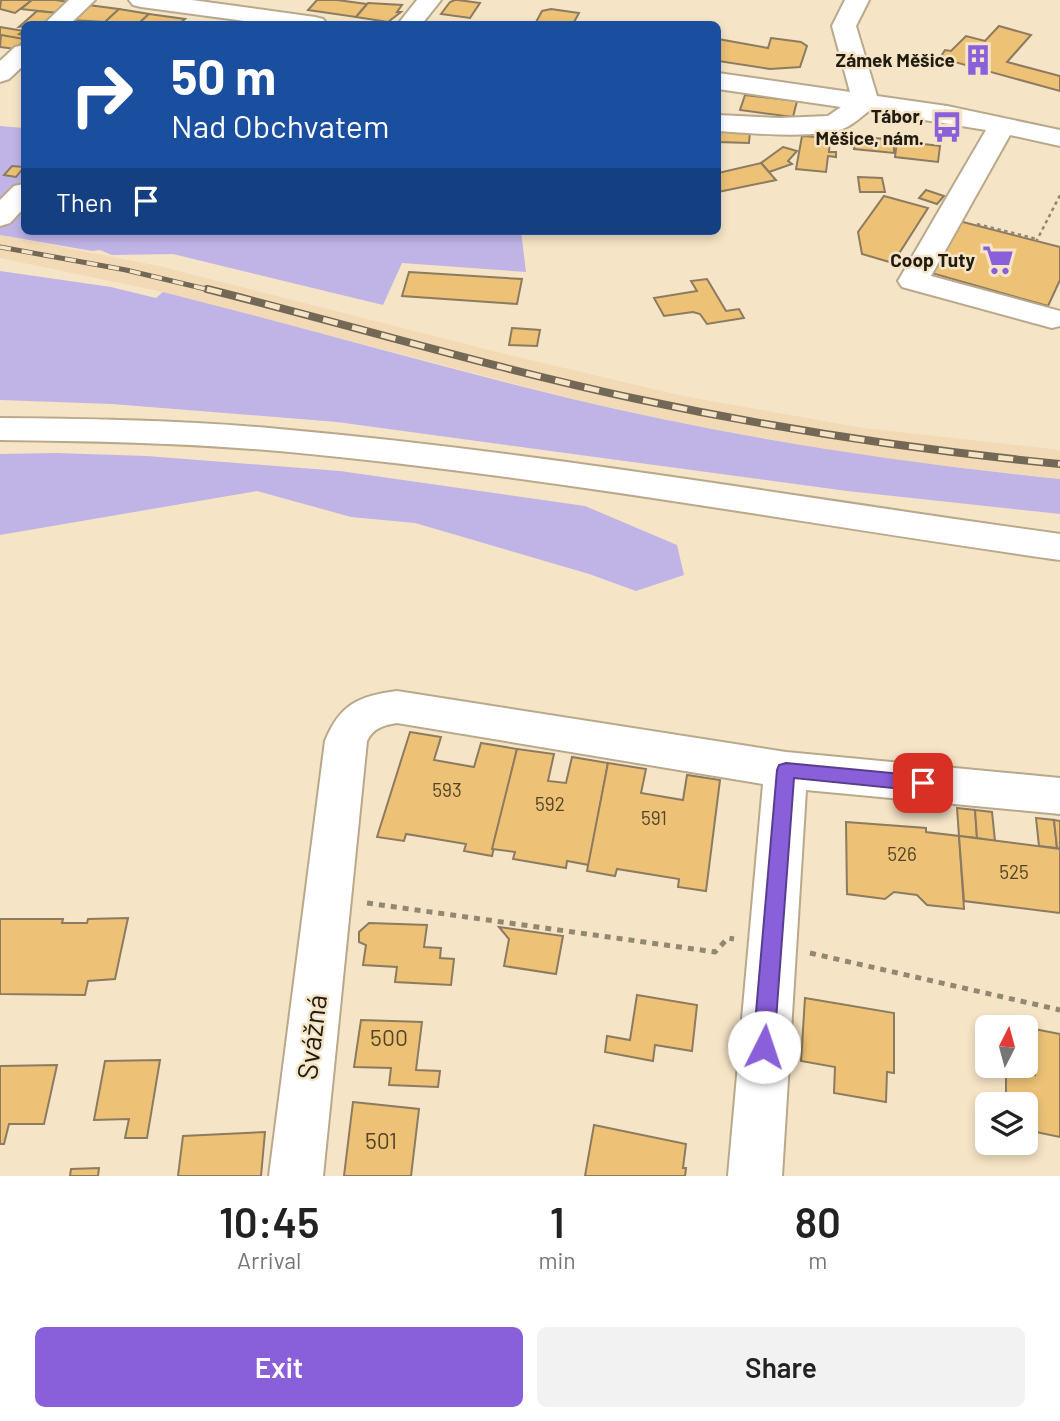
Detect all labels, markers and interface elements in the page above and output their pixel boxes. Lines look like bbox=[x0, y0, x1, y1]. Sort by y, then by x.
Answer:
building icon: Zámek Měšice bbox=[961, 43, 995, 77]
text: 50 m bbox=[171, 46, 276, 105]
place label: Zámek Měšice bbox=[836, 48, 955, 71]
icon: right bbox=[56, 49, 147, 140]
place label: Tábor, Měšice, nám. bbox=[816, 104, 924, 149]
text: Nad Obchvatem bbox=[171, 106, 389, 144]
bus stop icon: Tábor, Měšice, nám. bbox=[930, 110, 964, 144]
icon: arrive bbox=[127, 182, 165, 220]
text: Then bbox=[56, 186, 113, 217]
supermarket icon: Coop Tuty bbox=[981, 243, 1015, 277]
place label: Coop Tuty bbox=[890, 248, 975, 271]
pin bbox=[893, 753, 953, 813]
icon: arrive bbox=[904, 764, 942, 802]
house number: 593 bbox=[432, 778, 462, 801]
house number: 592 bbox=[535, 792, 565, 815]
house number: 591 bbox=[641, 806, 667, 829]
house number: 526 bbox=[887, 842, 917, 865]
house number: 525 bbox=[999, 860, 1029, 883]
street label: Svážná bbox=[289, 992, 333, 1081]
position arrow bbox=[727, 1010, 801, 1084]
north arrow bbox=[975, 1015, 1038, 1078]
map controls bbox=[975, 1015, 1038, 1155]
house number: 500 bbox=[370, 1023, 408, 1051]
button: layers bbox=[975, 1092, 1038, 1155]
house number: 501 bbox=[365, 1126, 397, 1154]
text: 10:45 bbox=[219, 1196, 319, 1246]
text: 1 bbox=[550, 1196, 565, 1246]
text: 80 bbox=[795, 1196, 841, 1246]
text: Arrival bbox=[237, 1246, 301, 1274]
text: min bbox=[538, 1246, 576, 1274]
text: m bbox=[808, 1246, 827, 1274]
button: Exit bbox=[35, 1327, 523, 1407]
button: Share bbox=[537, 1327, 1025, 1407]

